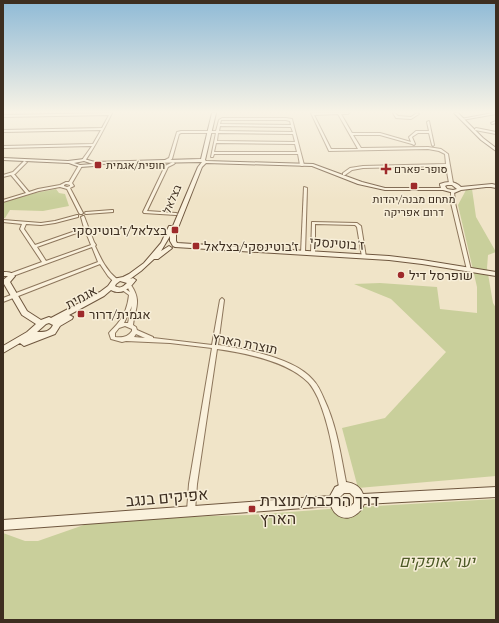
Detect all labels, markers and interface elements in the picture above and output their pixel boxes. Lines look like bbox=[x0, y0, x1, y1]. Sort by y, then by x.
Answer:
place label: חופית/אגמית bbox=[106, 158, 165, 172]
marker: חופית/אגמית bbox=[93, 160, 103, 170]
place label: סופר-פארם bbox=[394, 162, 448, 176]
marker: סופר-פארם bbox=[381, 164, 391, 174]
marker: מתחם מבנה/יהדות דרום אפריקה bbox=[409, 181, 419, 191]
street label: בצלאל bbox=[160, 182, 184, 216]
place label: מתחם מבנה/יהדות דרום אפריקה bbox=[373, 192, 455, 219]
place label: בצלאל/ז׳בוטינסקי bbox=[72, 221, 167, 239]
marker: בצלאל/ז׳בוטינסקי bbox=[170, 225, 180, 235]
street label: ז'בוטינסקי bbox=[309, 232, 366, 254]
place label: ז׳בוטינסקי/בצלאל bbox=[204, 237, 299, 255]
marker: ז׳בוטינסקי/בצלאל bbox=[191, 241, 201, 251]
place label: שופרסל דיל bbox=[409, 266, 473, 284]
marker: שופרסל דיל bbox=[396, 270, 406, 280]
street label: אגמית bbox=[62, 281, 100, 313]
place label: אגמית/דרור bbox=[89, 305, 151, 323]
marker: אגמית/דרור bbox=[76, 309, 86, 319]
street label: תוצרת הארץ bbox=[211, 328, 279, 358]
street label: אפיקים בנגב bbox=[125, 482, 209, 512]
place label: דרך הרכבת/תוצרת הארץ bbox=[260, 489, 379, 529]
marker: דרך הרכבת/תוצרת הארץ bbox=[247, 504, 257, 514]
park label: יער אופקים bbox=[399, 550, 476, 572]

